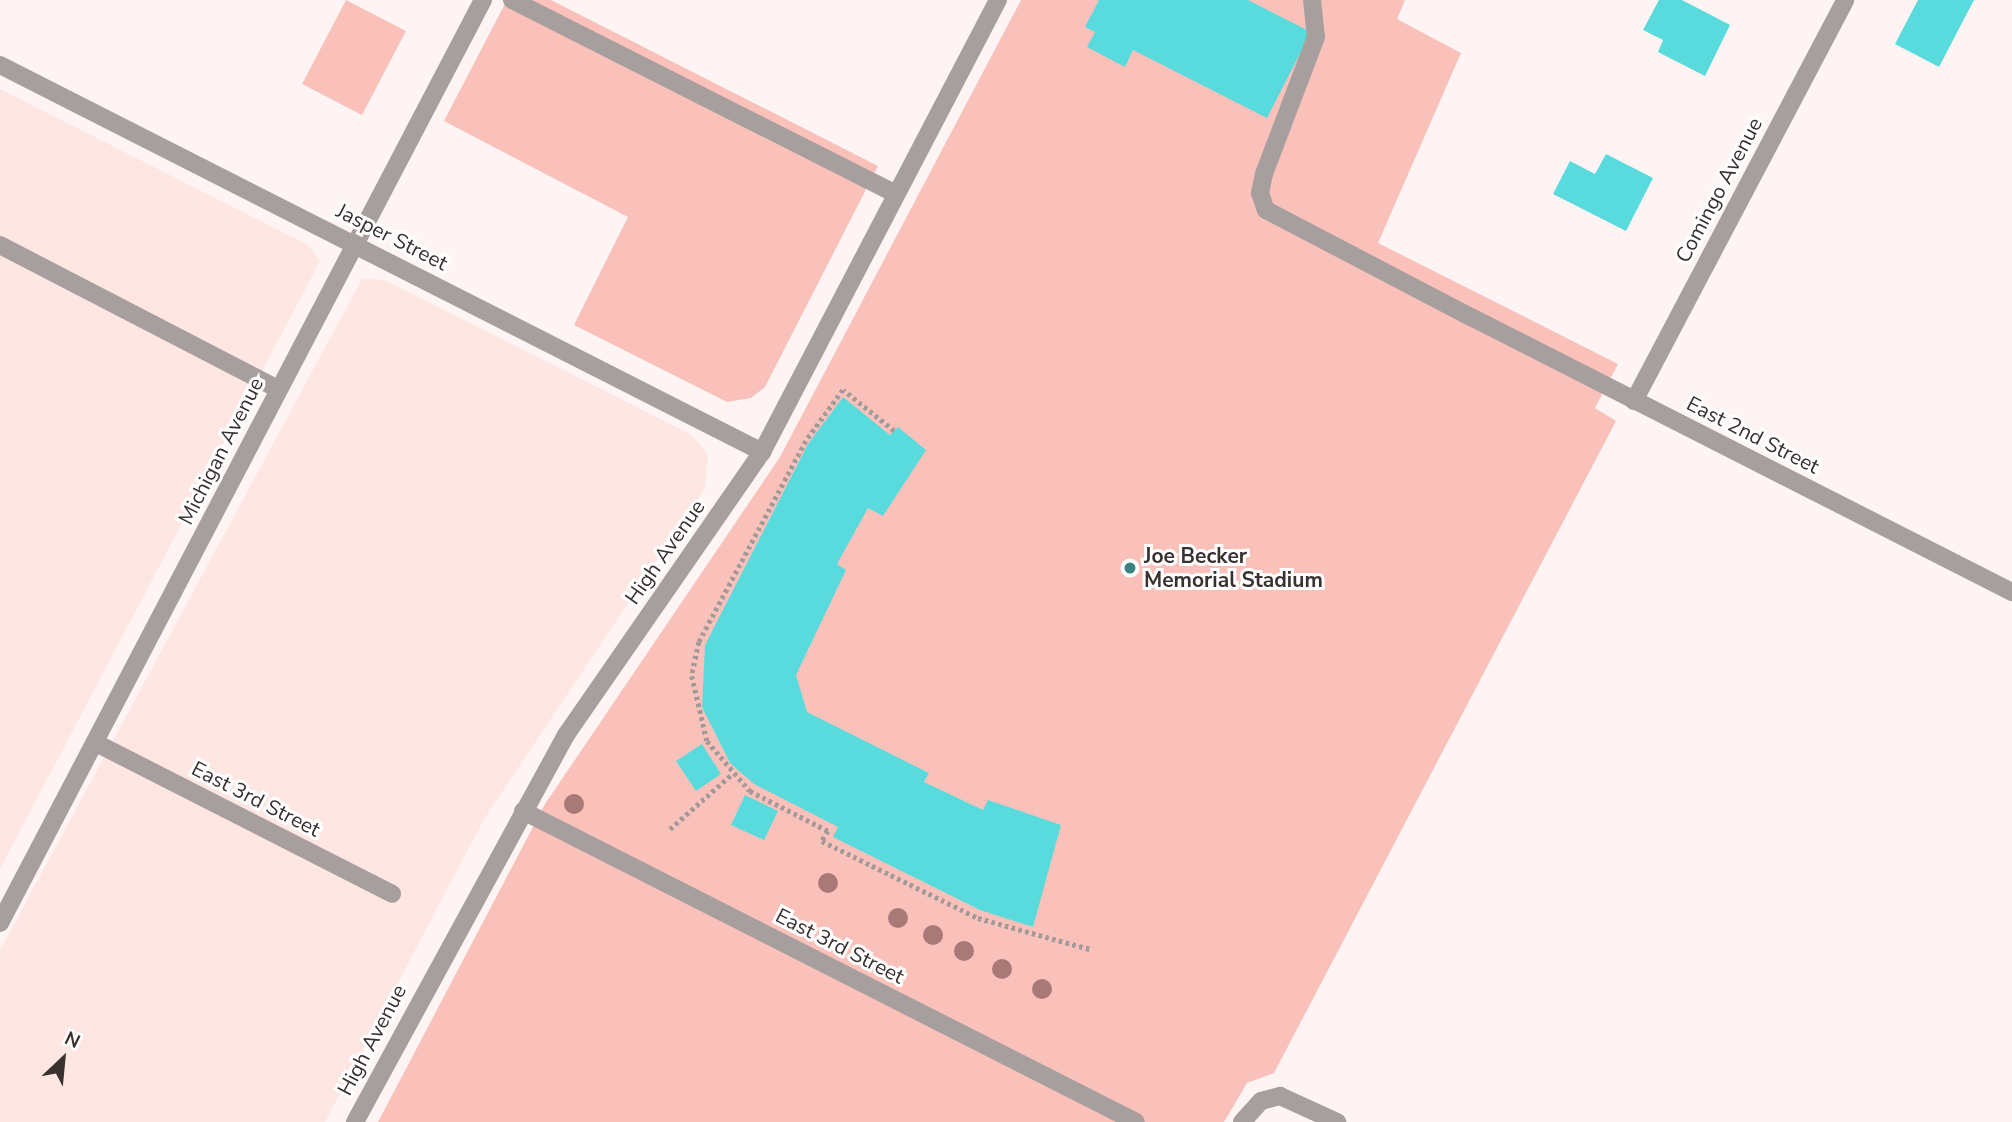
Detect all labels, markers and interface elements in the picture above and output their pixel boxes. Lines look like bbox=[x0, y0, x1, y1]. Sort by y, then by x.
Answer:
street label: Comingo Avenue bbox=[1670, 113, 1768, 267]
street label: Jasper Street bbox=[332, 198, 452, 276]
street label: Michigan Avenue bbox=[173, 373, 269, 529]
street label: East 2nd Street bbox=[1682, 391, 1824, 479]
street label: High Avenue bbox=[620, 495, 710, 609]
place label: Joe Becker Memorial Stadium bbox=[1144, 543, 1323, 593]
marker: Joe Becker Memorial Stadium bbox=[1122, 560, 1138, 576]
street label: East 3rd Street bbox=[188, 756, 324, 842]
street label: East 3rd Street bbox=[772, 903, 908, 989]
street label: High Avenue bbox=[332, 980, 412, 1100]
north arrow bbox=[28, 1024, 98, 1094]
text: N bbox=[60, 1025, 84, 1055]

